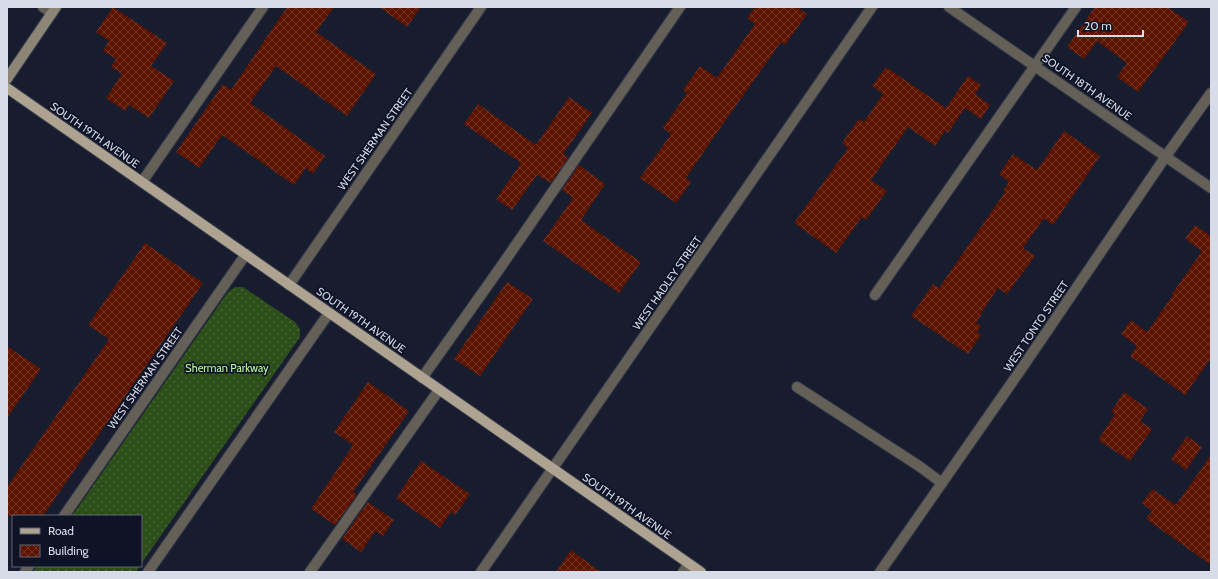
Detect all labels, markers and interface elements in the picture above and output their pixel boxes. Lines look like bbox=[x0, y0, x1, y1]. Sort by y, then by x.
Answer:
scale bar bbox=[1078, 12, 1143, 38]
text: 20 m bbox=[1084, 18, 1112, 33]
street label: SOUTH 18TH AVENUE bbox=[1040, 51, 1134, 123]
street label: WEST SHERMAN STREET bbox=[335, 85, 416, 193]
street label: SOUTH 19TH AVENUE bbox=[48, 99, 142, 171]
street label: WEST HADLEY STREET bbox=[629, 233, 705, 333]
street label: WEST TONTO STREET bbox=[1000, 278, 1072, 374]
street label: SOUTH 19TH AVENUE bbox=[314, 284, 408, 356]
street label: WEST SHERMAN STREET bbox=[105, 324, 186, 432]
park label: Sherman Parkway bbox=[185, 361, 269, 375]
street label: SOUTH 19TH AVENUE bbox=[580, 470, 674, 542]
legend bbox=[12, 515, 142, 567]
text: Road bbox=[48, 523, 74, 538]
text: Building bbox=[48, 543, 90, 558]

